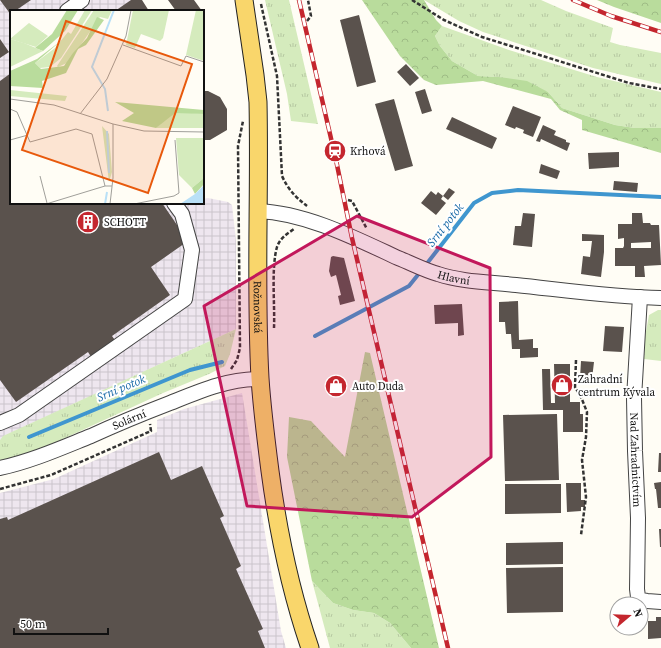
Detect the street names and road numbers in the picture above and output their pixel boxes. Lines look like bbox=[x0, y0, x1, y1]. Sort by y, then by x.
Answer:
street label: Hlavní bbox=[436, 267, 471, 289]
street label: Rožnovská bbox=[250, 281, 265, 334]
street label: Solární bbox=[110, 406, 148, 434]
street label: Nad Zahradnictvím bbox=[626, 412, 645, 508]

